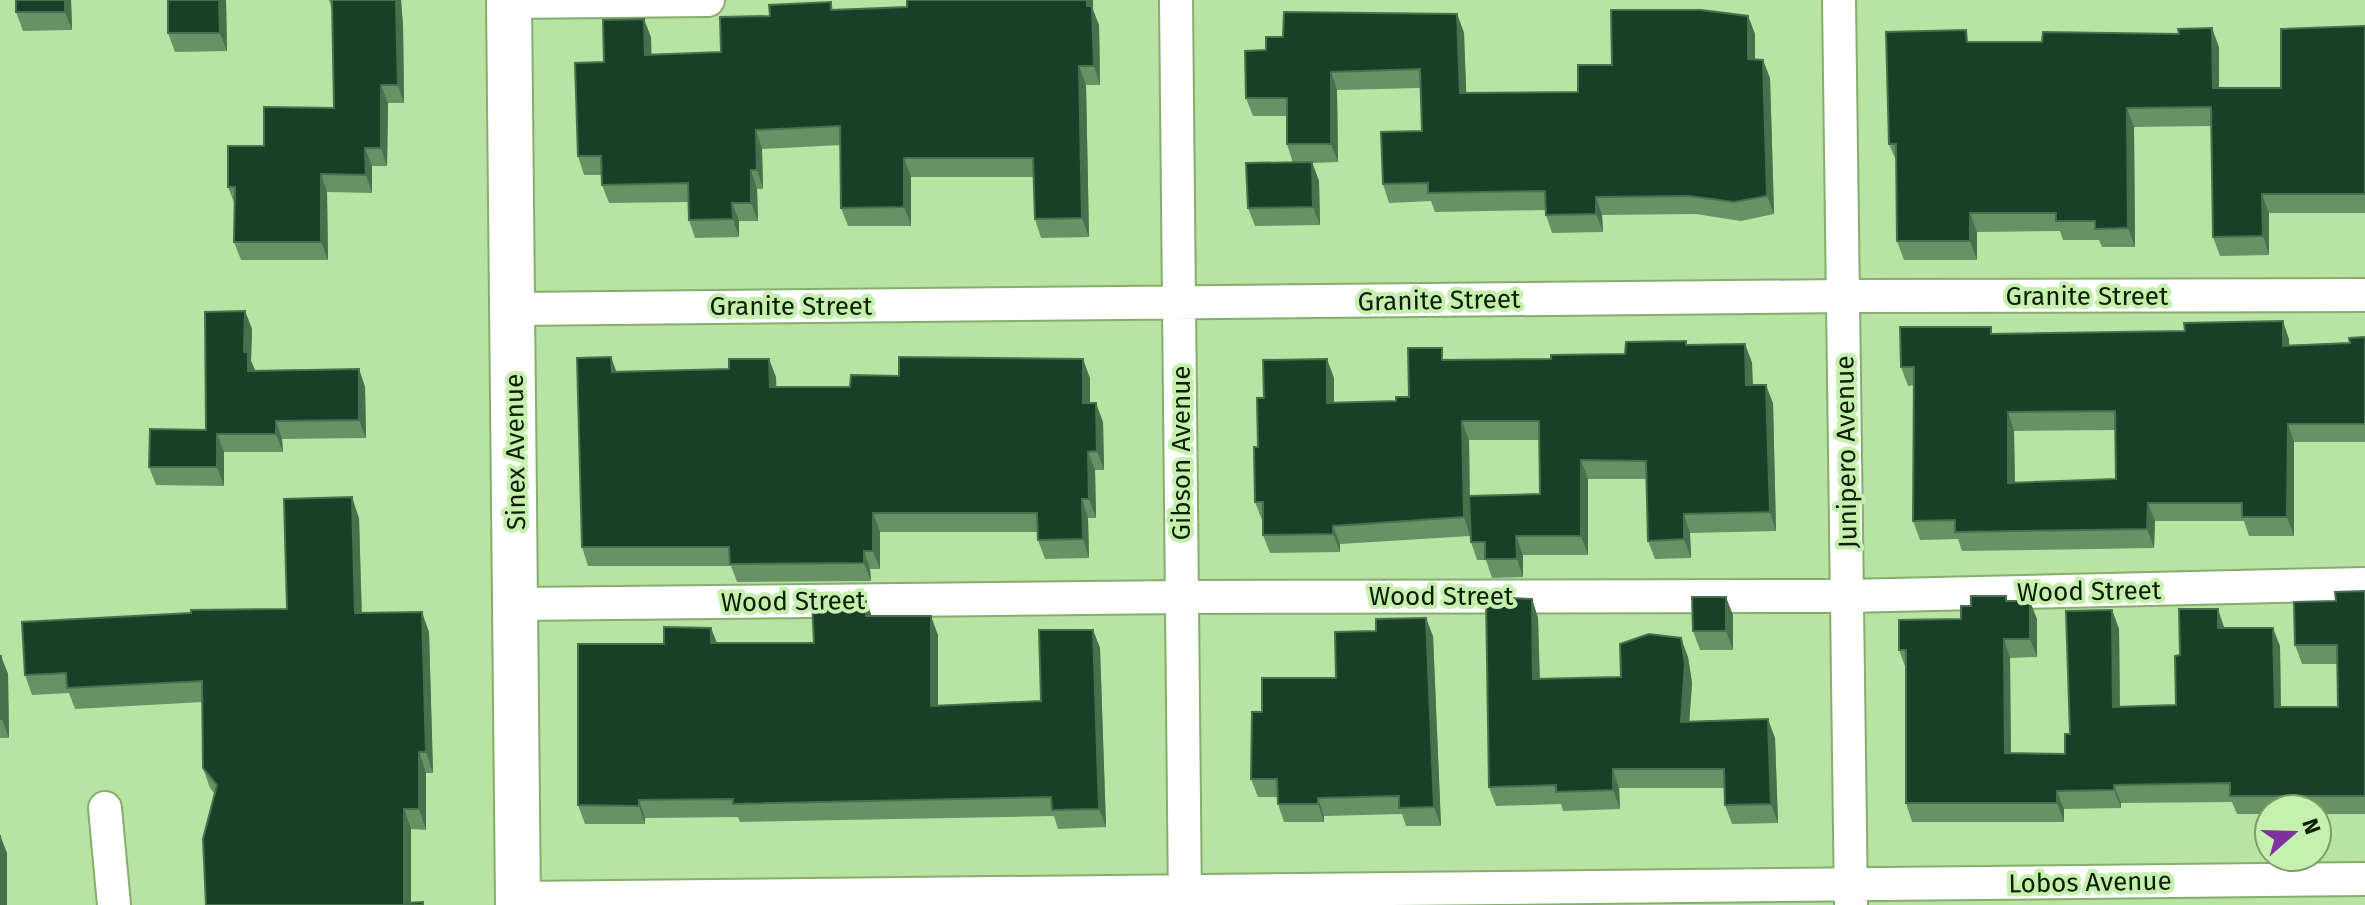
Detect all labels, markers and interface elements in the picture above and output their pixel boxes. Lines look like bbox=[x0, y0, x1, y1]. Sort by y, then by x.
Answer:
street label: Granite Street bbox=[2006, 281, 2169, 312]
street label: Granite Street bbox=[1357, 284, 1521, 317]
street label: Granite Street bbox=[710, 291, 873, 322]
street label: Junipero Avenue bbox=[1829, 355, 1864, 549]
street label: Gibson Avenue bbox=[1166, 366, 1197, 540]
street label: Sinex Avenue bbox=[499, 373, 532, 530]
street label: Wood Street bbox=[2016, 575, 2162, 608]
street label: Wood Street bbox=[1369, 581, 1514, 612]
street label: Wood Street bbox=[720, 585, 866, 618]
north arrow bbox=[2253, 793, 2333, 873]
text: N bbox=[2296, 815, 2327, 838]
street label: Lobos Avenue bbox=[2008, 866, 2172, 899]

